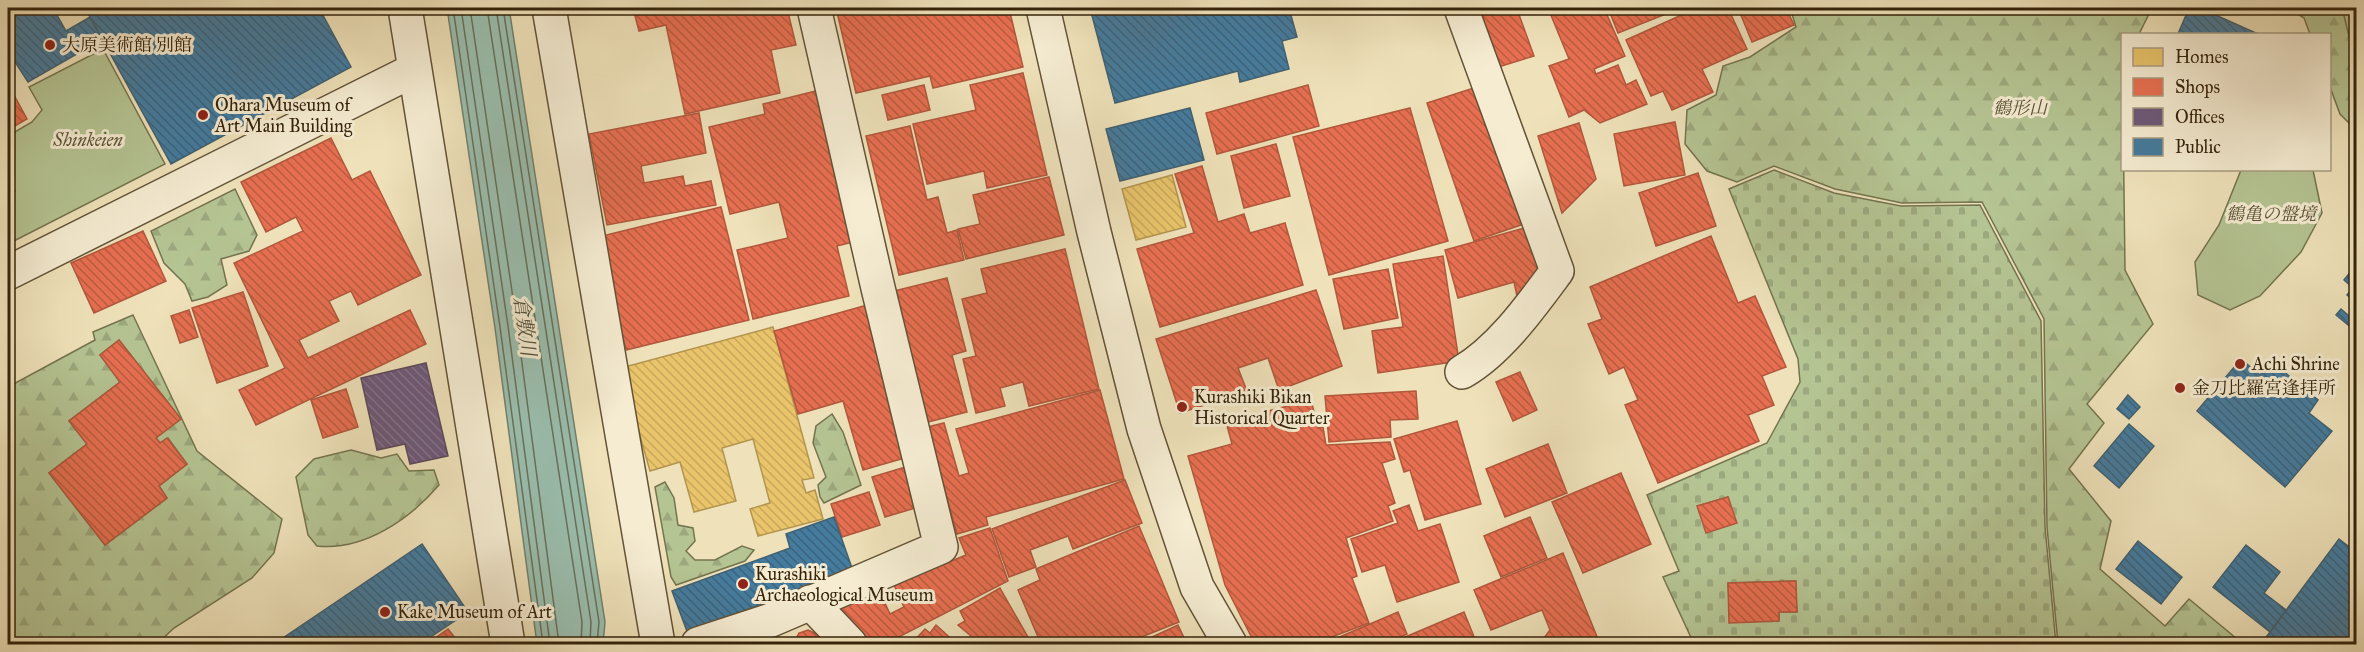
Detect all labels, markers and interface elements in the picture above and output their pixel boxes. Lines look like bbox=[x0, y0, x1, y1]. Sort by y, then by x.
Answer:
legend bbox=[2121, 33, 2331, 171]
place label: 大原美術館 別館 bbox=[62, 34, 192, 56]
marker: 大原美術館 別館 bbox=[43, 38, 57, 52]
text: Homes bbox=[2175, 46, 2229, 68]
text: Shops bbox=[2175, 76, 2220, 98]
place label: Ohara Museum of Art Main Building bbox=[214, 94, 353, 138]
park label: 鶴形山 bbox=[1993, 97, 2049, 119]
text: Offices bbox=[2175, 106, 2225, 128]
marker: Ohara Museum of Art Main Building bbox=[196, 108, 210, 122]
park label: Shinkeien bbox=[52, 129, 123, 151]
text: Public bbox=[2175, 136, 2221, 158]
park label: 鶴亀の盤境 bbox=[2226, 203, 2319, 225]
water label: 倉敷川 bbox=[509, 295, 541, 359]
place label: Achi Shrine bbox=[2251, 353, 2340, 375]
marker: Achi Shrine bbox=[2233, 357, 2247, 371]
place label: 金刀比羅宮逢拝所 bbox=[2192, 377, 2336, 399]
marker: 金刀比羅宮逢拝所 bbox=[2173, 381, 2187, 395]
place label: Kurashiki Bikan Historical Quarter bbox=[1194, 386, 1330, 429]
marker: Kurashiki Bikan Historical Quarter bbox=[1175, 400, 1189, 414]
place label: Kurashiki Archaeological Museum bbox=[754, 563, 934, 607]
marker: Kurashiki Archaeological Museum bbox=[736, 577, 750, 591]
place label: Kake Museum of Art bbox=[397, 601, 553, 623]
marker: Kake Museum of Art bbox=[378, 605, 392, 619]

